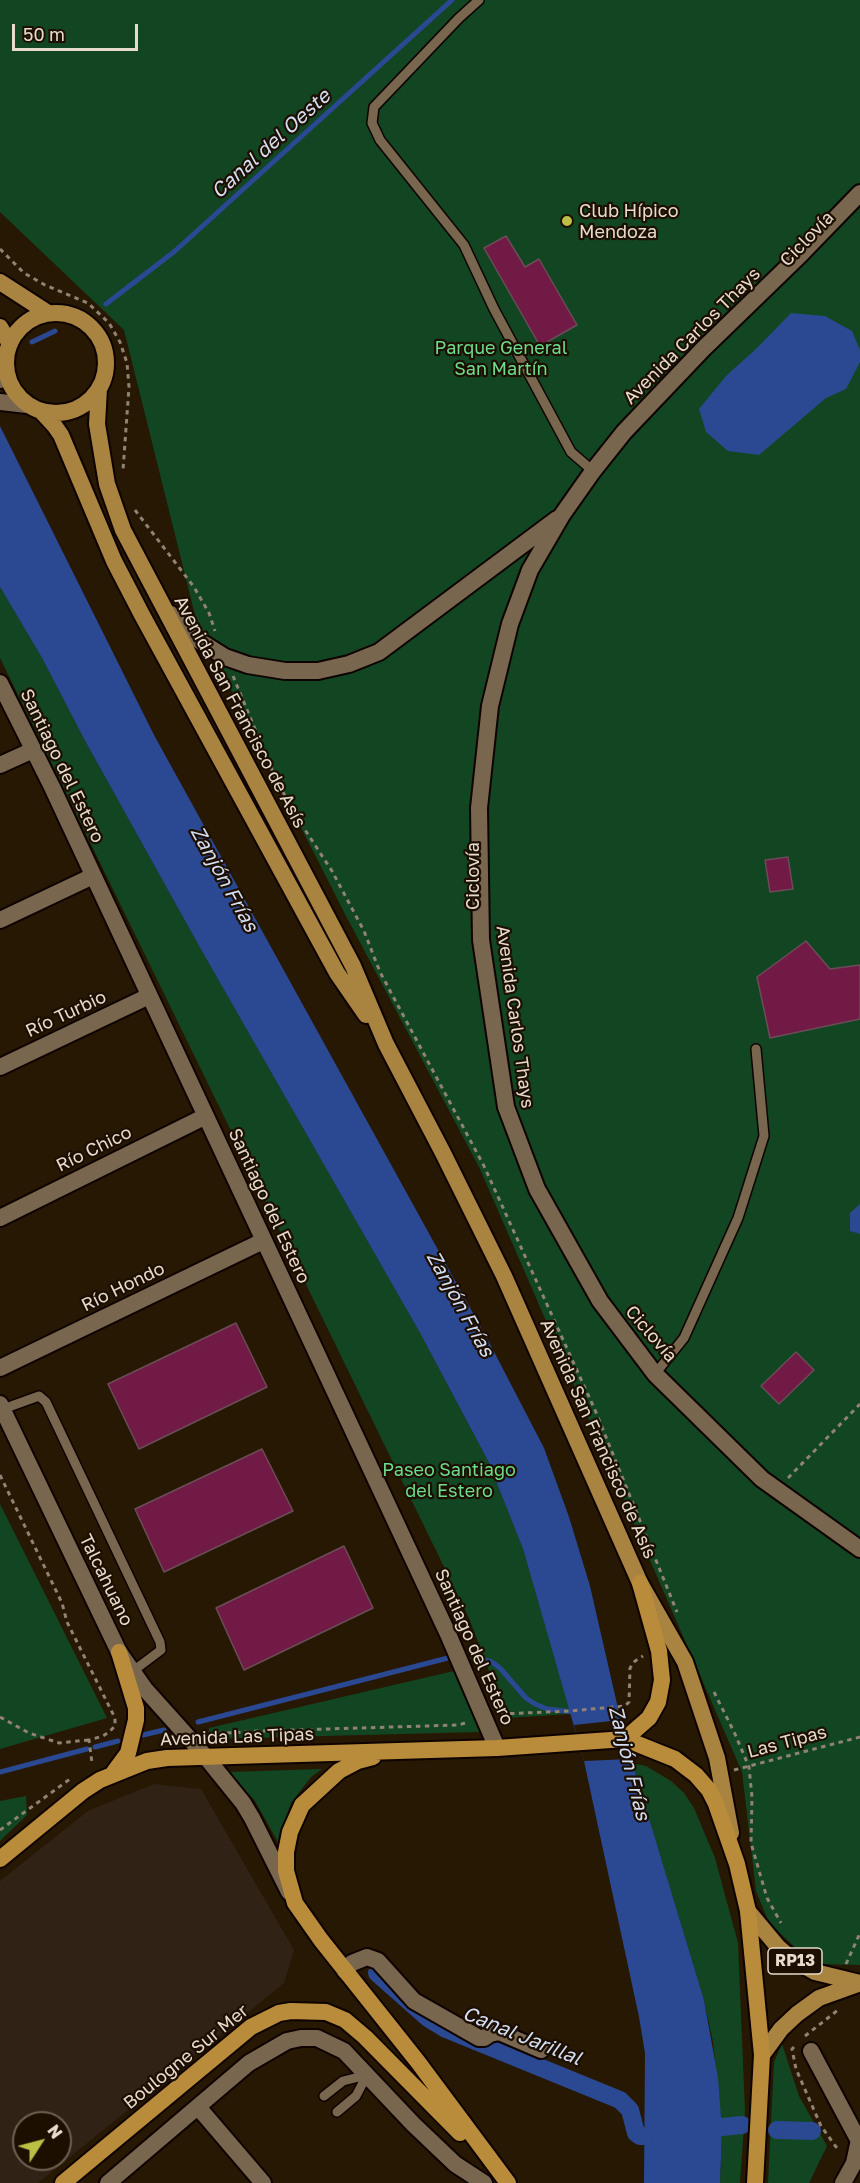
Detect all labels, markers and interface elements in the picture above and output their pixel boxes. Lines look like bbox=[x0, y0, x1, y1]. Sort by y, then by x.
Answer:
scale bar bbox=[15, 12, 141, 50]
text: 50 m bbox=[23, 23, 65, 45]
water label: Canal del Oeste bbox=[207, 84, 335, 204]
place label: Club Hípico Mendoza bbox=[579, 200, 678, 242]
street label: Ciclovía bbox=[776, 207, 838, 271]
marker: Club Hípico Mendoza bbox=[560, 214, 574, 228]
street label: Avenida Carlos Thays bbox=[619, 263, 765, 409]
park label: Parque General San Martín bbox=[435, 337, 567, 380]
street label: Avenida San Francisco de Asís bbox=[169, 592, 311, 832]
street label: Santiago del Estero bbox=[15, 685, 109, 847]
water label: Zanjón Frías bbox=[185, 822, 263, 936]
street label: Ciclovía bbox=[462, 842, 484, 910]
street label: Avenida Carlos Thays bbox=[491, 924, 539, 1110]
street label: Río Turbio bbox=[22, 986, 110, 1042]
street label: Río Chico bbox=[53, 1122, 135, 1176]
street label: Santiago del Estero bbox=[224, 1125, 314, 1287]
water label: Zanjón Frías bbox=[421, 1247, 499, 1361]
street label: Río Hondo bbox=[78, 1258, 168, 1316]
street label: Ciclovía bbox=[621, 1301, 681, 1367]
street label: Avenida San Francisco de Asís bbox=[535, 1316, 661, 1562]
park label: Paseo Santiago del Estero bbox=[382, 1459, 516, 1502]
street label: Talcahuano bbox=[75, 1531, 137, 1629]
street label: Santiago del Estero bbox=[430, 1566, 518, 1728]
water label: Zanjón Frías bbox=[603, 1703, 655, 1823]
street label: Las Tipas bbox=[745, 1721, 829, 1763]
street label: Avenida Las Tipas bbox=[160, 1724, 314, 1750]
road number: RP13 bbox=[768, 1948, 822, 1974]
street label: Boulogne Sur Mer bbox=[119, 2000, 253, 2114]
water label: Canal Jarillal bbox=[459, 2001, 585, 2071]
north arrow bbox=[12, 2111, 72, 2171]
text: N bbox=[43, 2121, 67, 2142]

